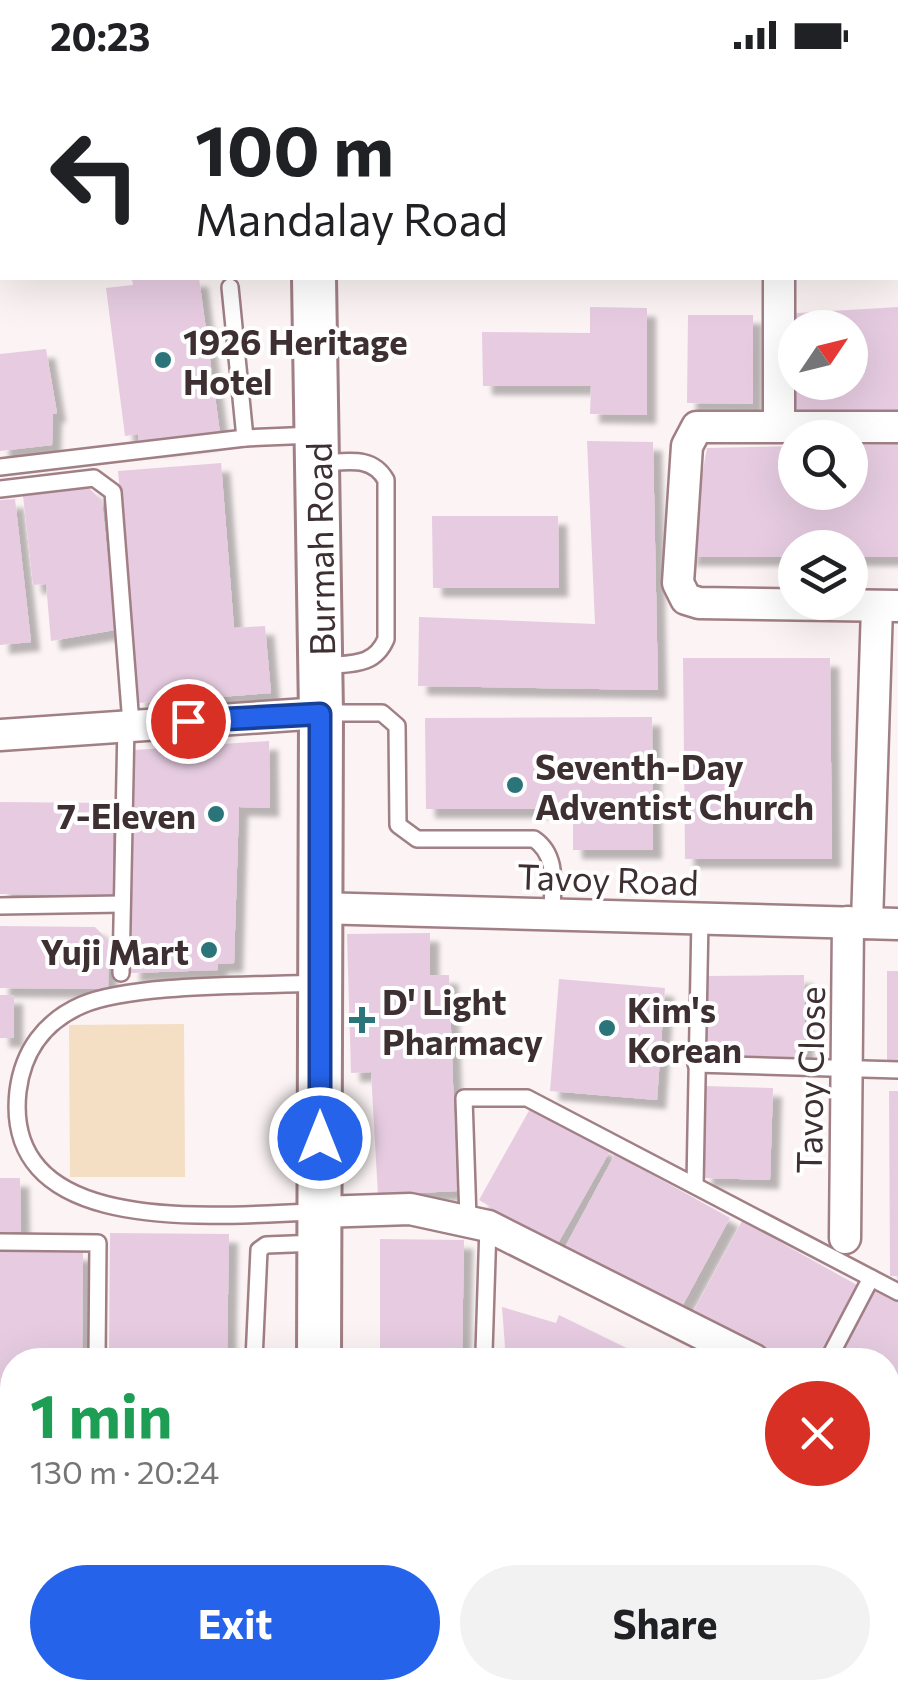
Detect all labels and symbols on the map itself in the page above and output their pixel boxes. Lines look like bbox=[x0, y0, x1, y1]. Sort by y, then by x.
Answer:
north arrow bbox=[778, 310, 868, 400]
place label: 1926 Heritage Hotel bbox=[183, 319, 408, 402]
marker: 1926 Heritage Hotel bbox=[152, 349, 174, 371]
street label: Burmah Road bbox=[296, 442, 342, 656]
pin bbox=[146, 679, 231, 764]
place label: Seventh-Day Adventist Church bbox=[535, 744, 814, 827]
marker: Seventh-Day Adventist Church bbox=[504, 774, 526, 796]
place label: 7-Eleven bbox=[57, 793, 196, 836]
marker: 7-Eleven bbox=[205, 803, 227, 825]
street label: Tavoy Road bbox=[517, 853, 699, 903]
place label: Yuji Mart bbox=[40, 929, 189, 972]
marker: Yuji Mart bbox=[198, 939, 220, 961]
place label: D' Light Pharmacy bbox=[382, 979, 543, 1062]
street label: Tavoy Close bbox=[786, 986, 832, 1174]
place label: Kim's Korean bbox=[627, 987, 742, 1070]
marker: D' Light Pharmacy bbox=[351, 1009, 373, 1031]
marker: Kim's Korean bbox=[596, 1017, 618, 1039]
position arrow bbox=[268, 1086, 372, 1190]

